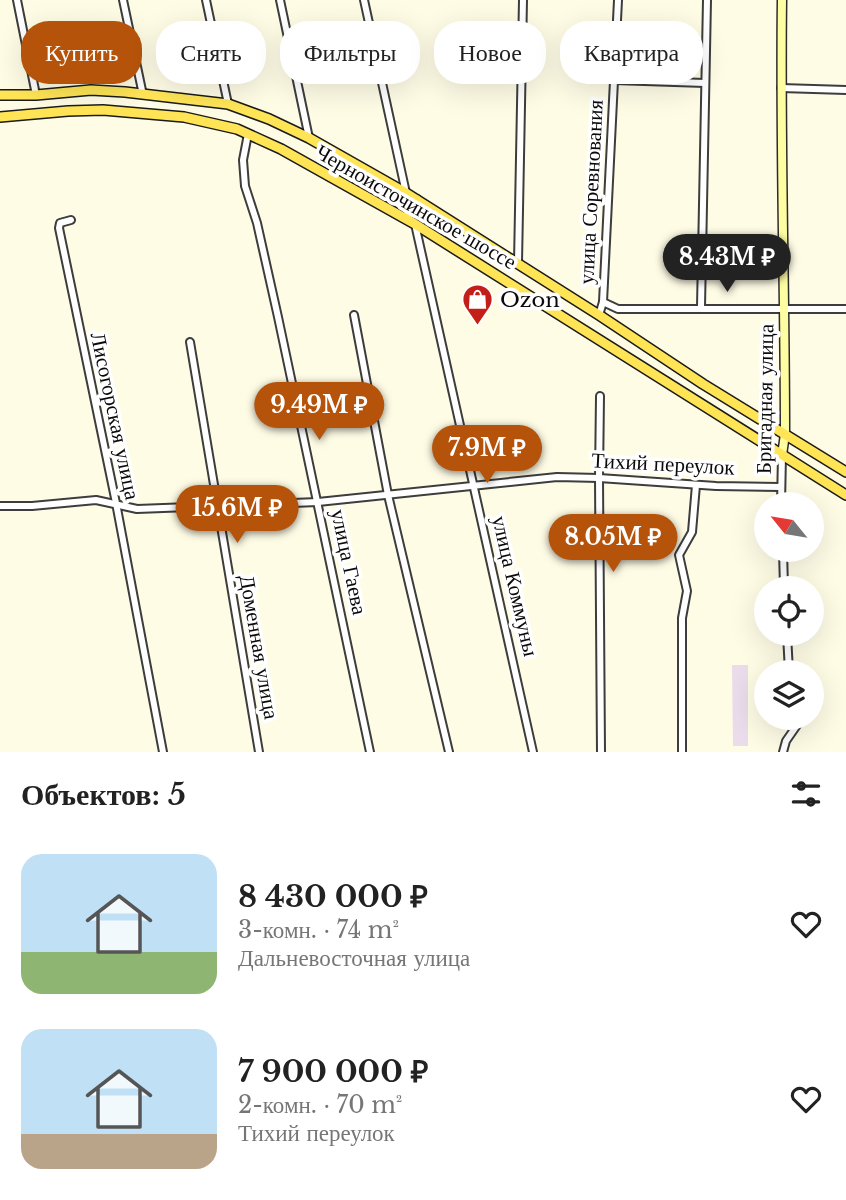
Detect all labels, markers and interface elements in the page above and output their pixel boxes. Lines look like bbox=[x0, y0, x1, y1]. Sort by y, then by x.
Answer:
chip: Купить bbox=[21, 21, 142, 84]
chip: Снять bbox=[156, 21, 266, 84]
chip: Фильтры bbox=[280, 21, 420, 84]
chip: Новое bbox=[434, 21, 546, 84]
chip: Квартира bbox=[560, 21, 703, 84]
street label: улица Соревнования bbox=[573, 99, 609, 285]
street label: Черноисточинское шоссе bbox=[311, 139, 521, 275]
pin: 8.43M ₽ bbox=[662, 234, 792, 294]
text: 8.43M ₽ bbox=[679, 243, 775, 271]
shop icon: Ozon bbox=[460, 283, 494, 327]
place label: Ozon bbox=[500, 287, 560, 313]
street label: Бригадная улица bbox=[751, 323, 779, 474]
street label: Лисогорская улица bbox=[85, 330, 146, 503]
pin: 9.49M ₽ bbox=[254, 382, 384, 442]
text: 9.49M ₽ bbox=[270, 391, 368, 419]
pin: 7.9M ₽ bbox=[430, 426, 544, 485]
text: 7.9M ₽ bbox=[448, 434, 526, 462]
street label: Тихий переулок bbox=[591, 447, 736, 481]
pin: 15.6M ₽ bbox=[172, 486, 302, 545]
north arrow bbox=[754, 492, 824, 562]
map controls bbox=[754, 492, 824, 730]
text: 15.6M ₽ bbox=[192, 494, 282, 522]
street label: улица Гаева bbox=[325, 507, 373, 618]
street label: улица Коммуны bbox=[486, 513, 544, 659]
pin: 8.05M ₽ bbox=[548, 514, 678, 574]
text: 8.05M ₽ bbox=[564, 523, 662, 551]
street label: Доменная улица bbox=[233, 573, 285, 722]
button: locate bbox=[754, 576, 824, 646]
button: layers bbox=[754, 660, 824, 730]
icon: filters bbox=[787, 775, 825, 813]
text: Объектов: 5 bbox=[21, 776, 186, 813]
text: 8 430 000 ₽ bbox=[238, 878, 428, 915]
icon: home bbox=[77, 882, 161, 966]
icon: heart bbox=[787, 905, 825, 943]
text: 3-комн. · 74 m² bbox=[238, 916, 399, 944]
text: Дальневосточная улица bbox=[238, 944, 470, 972]
text: 7 900 000 ₽ bbox=[238, 1053, 428, 1090]
icon: home bbox=[77, 1057, 161, 1141]
icon: heart bbox=[787, 1080, 825, 1118]
text: 2-комн. · 70 m² bbox=[238, 1091, 402, 1119]
text: Тихий переулок bbox=[238, 1119, 395, 1147]

